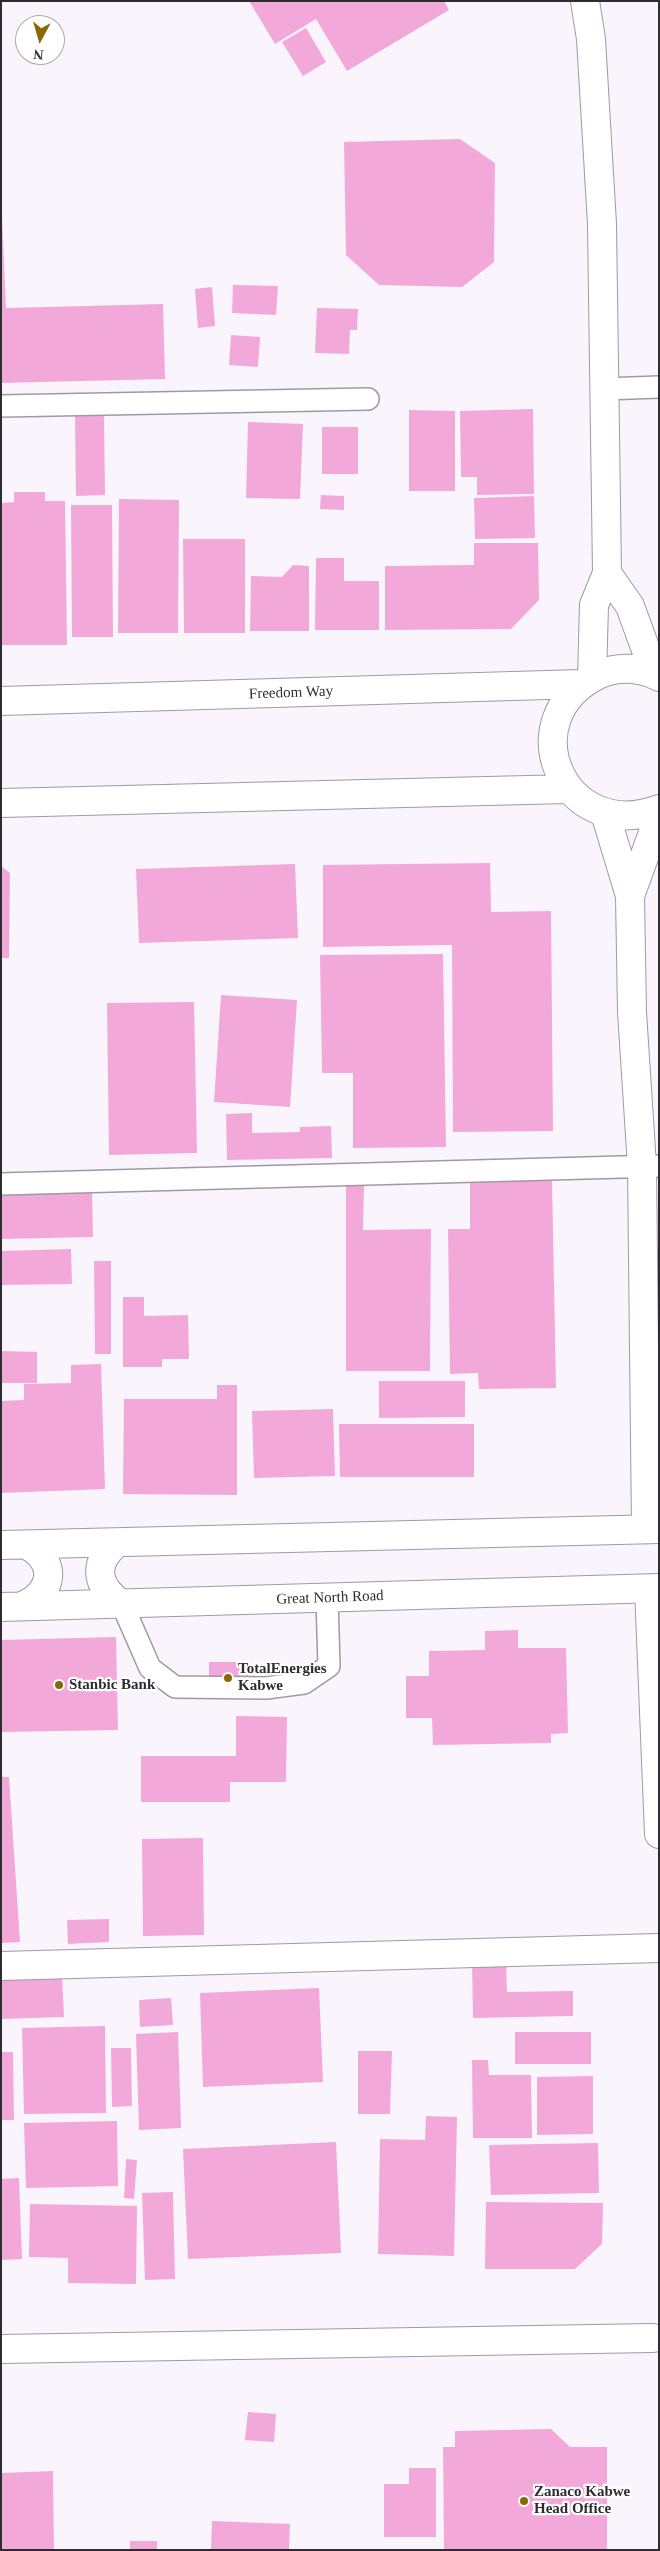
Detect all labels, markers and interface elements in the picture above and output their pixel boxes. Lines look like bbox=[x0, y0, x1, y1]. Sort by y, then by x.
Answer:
north arrow bbox=[15, 15, 65, 65]
text: N bbox=[33, 46, 44, 62]
street label: Freedom Way bbox=[249, 683, 333, 703]
street label: Great North Road bbox=[276, 1587, 384, 1609]
place label: TotalEnergies Kabwe bbox=[238, 1660, 327, 1695]
marker: TotalEnergies Kabwe bbox=[222, 1672, 234, 1684]
place label: Stanbic Bank bbox=[69, 1676, 155, 1694]
marker: Stanbic Bank bbox=[53, 1679, 65, 1691]
place label: Zanaco Kabwe Head Office bbox=[534, 2483, 630, 2518]
marker: Zanaco Kabwe Head Office bbox=[518, 2495, 530, 2507]

